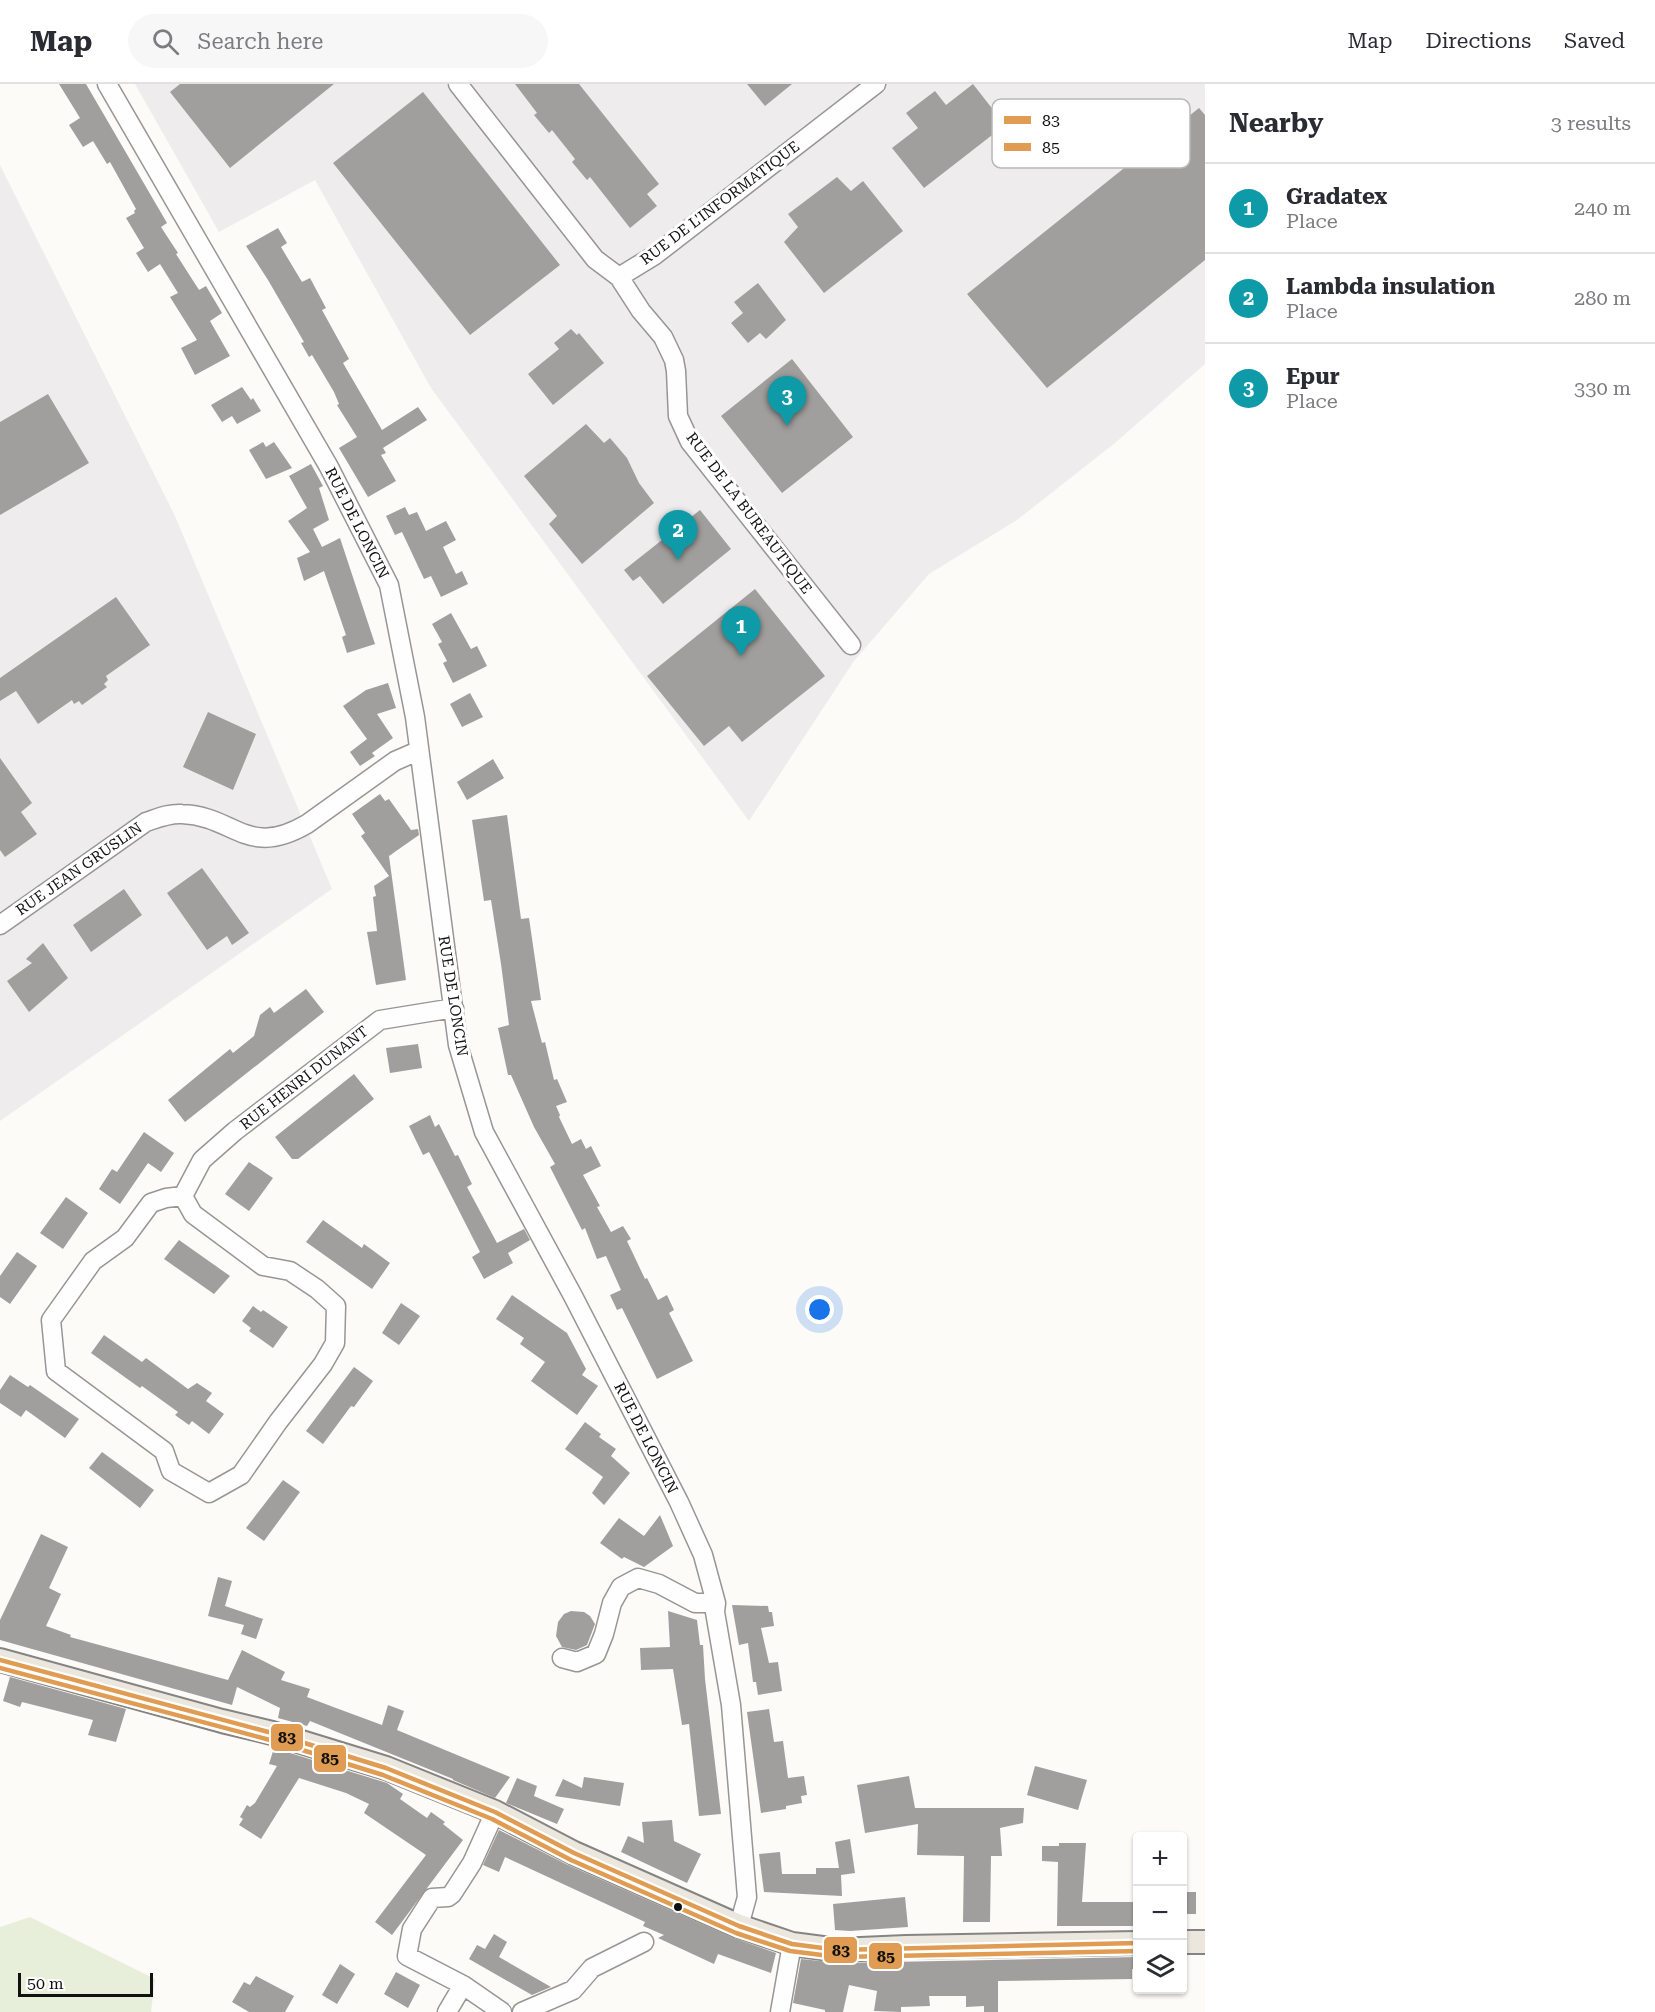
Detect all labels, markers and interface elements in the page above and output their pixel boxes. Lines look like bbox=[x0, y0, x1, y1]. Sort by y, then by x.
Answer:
search box bbox=[128, 14, 548, 68]
text: Map bbox=[30, 25, 92, 58]
icon: search bbox=[149, 25, 182, 58]
text: Search here bbox=[197, 29, 323, 54]
text: Map bbox=[1348, 29, 1392, 53]
text: Directions bbox=[1425, 29, 1531, 53]
text: Saved bbox=[1564, 29, 1625, 53]
legend bbox=[992, 99, 1190, 168]
text: Nearby bbox=[1229, 108, 1323, 138]
text: 83 bbox=[1042, 111, 1060, 130]
text: 3 results bbox=[1551, 111, 1631, 135]
street label: RUE DE L'INFORMATIQUE bbox=[637, 137, 803, 269]
text: 85 bbox=[1042, 138, 1060, 157]
text: Gradatex bbox=[1286, 184, 1387, 209]
text: 1 bbox=[1243, 196, 1254, 220]
text: 240 m bbox=[1574, 196, 1631, 220]
text: Place bbox=[1286, 209, 1338, 233]
text: Lambda insulation bbox=[1286, 274, 1495, 299]
text: 2 bbox=[1243, 286, 1254, 310]
text: 280 m bbox=[1574, 286, 1631, 310]
text: Place bbox=[1286, 299, 1338, 323]
text: Epur bbox=[1286, 364, 1340, 389]
pin: 3 bbox=[768, 376, 806, 426]
text: 3 bbox=[1243, 376, 1254, 400]
text: 330 m bbox=[1574, 376, 1631, 400]
text: Place bbox=[1286, 389, 1338, 413]
street label: RUE DE LA BUREAUTIQUE bbox=[682, 429, 816, 597]
street label: RUE DE LONCIN bbox=[321, 464, 393, 582]
pin: 2 bbox=[658, 510, 698, 560]
pin: 1 bbox=[722, 606, 760, 656]
street label: RUE JEAN GRUSLIN bbox=[12, 819, 146, 919]
street label: RUE DE LONCIN bbox=[435, 934, 471, 1058]
street label: RUE HENRI DUNANT bbox=[236, 1022, 372, 1134]
your location bbox=[805, 1295, 834, 1324]
street label: RUE DE LONCIN bbox=[610, 1379, 682, 1497]
line badge: 83 bbox=[270, 1723, 304, 1752]
text: 83 bbox=[278, 1728, 296, 1747]
line badge: 85 bbox=[313, 1744, 347, 1773]
text: 85 bbox=[321, 1749, 339, 1768]
map controls bbox=[1133, 1832, 1187, 1994]
button: + bbox=[1133, 1832, 1187, 1886]
button: − bbox=[1133, 1886, 1187, 1940]
unlabelled marker bbox=[672, 1901, 684, 1913]
line badge: 83 bbox=[823, 1936, 858, 1964]
button: layers bbox=[1133, 1940, 1187, 1994]
text: 83 bbox=[832, 1941, 850, 1960]
line badge: 85 bbox=[868, 1942, 903, 1970]
text: 85 bbox=[877, 1947, 895, 1966]
scale bar bbox=[18, 1970, 153, 1998]
text: 50 m bbox=[27, 1974, 64, 1993]

